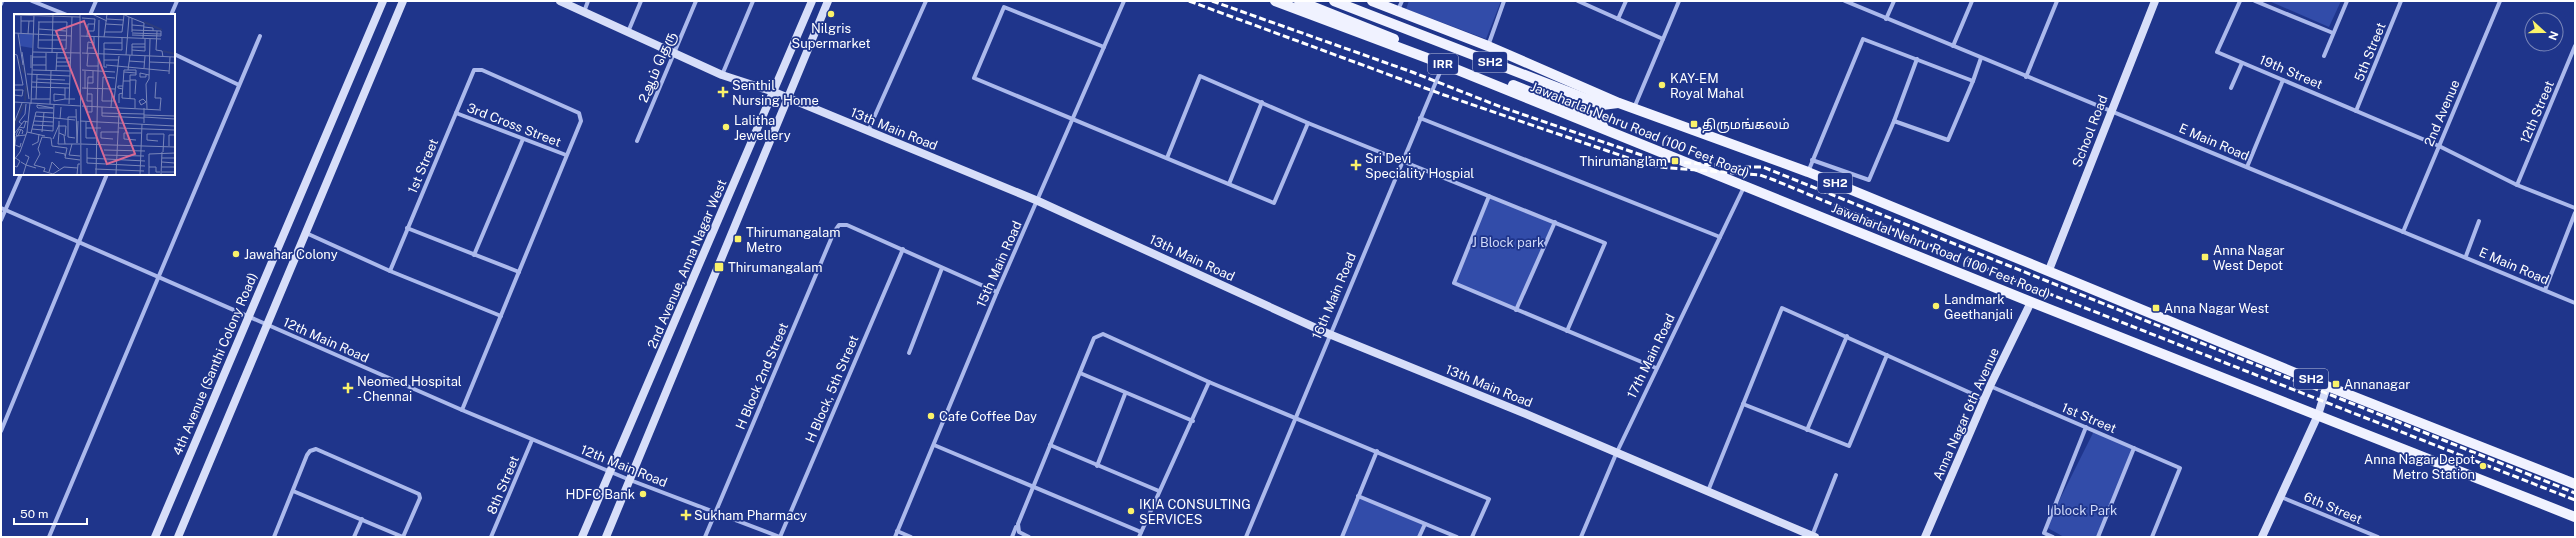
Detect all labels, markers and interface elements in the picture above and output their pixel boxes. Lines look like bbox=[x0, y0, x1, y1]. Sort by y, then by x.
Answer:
marker: Nilgris Supermarket bbox=[826, 9, 836, 19]
north arrow bbox=[2524, 12, 2564, 52]
inset map bbox=[14, 14, 175, 175]
street label: 5th Street bbox=[2351, 20, 2389, 84]
place label: Nilgris Supermarket bbox=[791, 21, 871, 51]
street label: 2ஆம் தெரு bbox=[635, 29, 681, 105]
text: N bbox=[2546, 29, 2560, 42]
road number: SH2 bbox=[1473, 52, 1507, 72]
street label: 19th Street bbox=[2257, 52, 2325, 92]
road number: IRR bbox=[1428, 54, 1458, 74]
place label: KAY-EM Royal Mahal bbox=[1670, 71, 1744, 101]
street label: 2nd Avenue bbox=[2421, 77, 2463, 149]
place label: Senthil Nursing Home bbox=[732, 78, 819, 108]
street label: 12th Street bbox=[2517, 78, 2557, 146]
street label: Jawaharlal Nehru Road (100 Feet Road) bbox=[1528, 79, 1752, 181]
marker: KAY-EM Royal Mahal bbox=[1657, 80, 1667, 90]
marker: Senthil Nursing Home bbox=[717, 86, 729, 98]
street label: School Road bbox=[2069, 93, 2111, 169]
street label: 3rd Cross Street bbox=[465, 100, 563, 150]
street label: 13th Main Road bbox=[848, 105, 940, 153]
place label: Lalitha Jewellery bbox=[734, 113, 791, 143]
place label: திருமங்கலம் bbox=[1702, 117, 1790, 133]
marker: திருமங்கலம் bbox=[1689, 119, 1699, 129]
street label: E Main Road bbox=[2177, 121, 2251, 163]
marker: Lalitha Jewellery bbox=[721, 122, 731, 132]
street label: 1st Street bbox=[405, 136, 441, 196]
place label: Sri Devi Speciality Hospial bbox=[1365, 151, 1474, 181]
place label: Thirumanglam bbox=[1579, 154, 1667, 169]
marker: Thirumanglam bbox=[1670, 156, 1680, 166]
marker: Sri Devi Speciality Hospial bbox=[1350, 159, 1362, 171]
road number: SH2 bbox=[1818, 173, 1852, 193]
street label: 2nd Avenue, Anna Nagar West bbox=[645, 177, 729, 351]
street label: Jawaharlal Nehru Road (100 Feet Road) bbox=[1829, 200, 2053, 302]
street label: 15th Main Road bbox=[973, 219, 1025, 309]
place label: Thirumangalam Metro bbox=[746, 225, 841, 255]
street label: 13th Main Road bbox=[1147, 232, 1237, 284]
marker: Thirumangalam Metro bbox=[733, 234, 743, 244]
park label: J Block park bbox=[1472, 235, 1544, 250]
place label: Anna Nagar West Depot bbox=[2213, 243, 2285, 273]
street label: E Main Road bbox=[2477, 245, 2551, 287]
place label: Jawahar Colony bbox=[244, 247, 338, 262]
marker: Jawahar Colony bbox=[231, 249, 241, 259]
street label: 16th Main Road bbox=[1309, 250, 1359, 342]
marker: Anna Nagar West Depot bbox=[2200, 252, 2210, 262]
place label: Thirumangalam bbox=[728, 260, 823, 275]
marker: Thirumangalam bbox=[713, 261, 725, 273]
street label: 4th Avenue (Santhi Colony Road) bbox=[170, 270, 260, 458]
place label: Landmark Geethanjali bbox=[1944, 292, 2013, 322]
marker: Landmark Geethanjali bbox=[1931, 301, 1941, 311]
place label: Anna Nagar West bbox=[2164, 301, 2269, 316]
marker: Anna Nagar West bbox=[2151, 303, 2161, 313]
street label: 17th Main Road bbox=[1624, 311, 1678, 401]
street label: 12th Main Road bbox=[281, 314, 371, 366]
street label: H Block 2nd Street bbox=[733, 320, 791, 432]
street label: H Block, 5th Street bbox=[803, 333, 861, 445]
street label: Anna Nagar 6th Avenue bbox=[1930, 345, 2002, 483]
street label: 13th Main Road bbox=[1443, 362, 1535, 410]
road number: SH2 bbox=[2294, 369, 2328, 389]
place label: Neomed Hospital - Chennai bbox=[357, 374, 462, 404]
place label: Annanagar bbox=[2344, 377, 2410, 392]
marker: Annanagar bbox=[2331, 379, 2341, 389]
marker: Neomed Hospital - Chennai bbox=[342, 382, 354, 394]
street label: 1st Street bbox=[2059, 400, 2119, 436]
place label: Cafe Coffee Day bbox=[939, 409, 1037, 424]
marker: Cafe Coffee Day bbox=[926, 411, 936, 421]
street label: 12th Main Road bbox=[578, 442, 670, 490]
place label: Anna Nagar Depot Metro Station bbox=[2364, 452, 2475, 482]
street label: 8th Street bbox=[484, 453, 522, 517]
marker: Anna Nagar Depot Metro Station bbox=[2478, 461, 2488, 471]
place label: HDFC Bank bbox=[565, 487, 635, 502]
marker: HDFC Bank bbox=[638, 489, 648, 499]
street label: 6th Street bbox=[2302, 489, 2364, 527]
place label: IKIA CONSULTING SERVICES bbox=[1139, 497, 1251, 527]
scale bar bbox=[14, 500, 87, 526]
park label: I block Park bbox=[2047, 503, 2117, 518]
marker: IKIA CONSULTING SERVICES bbox=[1126, 506, 1136, 516]
text: 50 m bbox=[20, 507, 48, 521]
place label: Sukham Pharmacy bbox=[694, 508, 807, 523]
marker: Sukham Pharmacy bbox=[681, 510, 691, 520]

